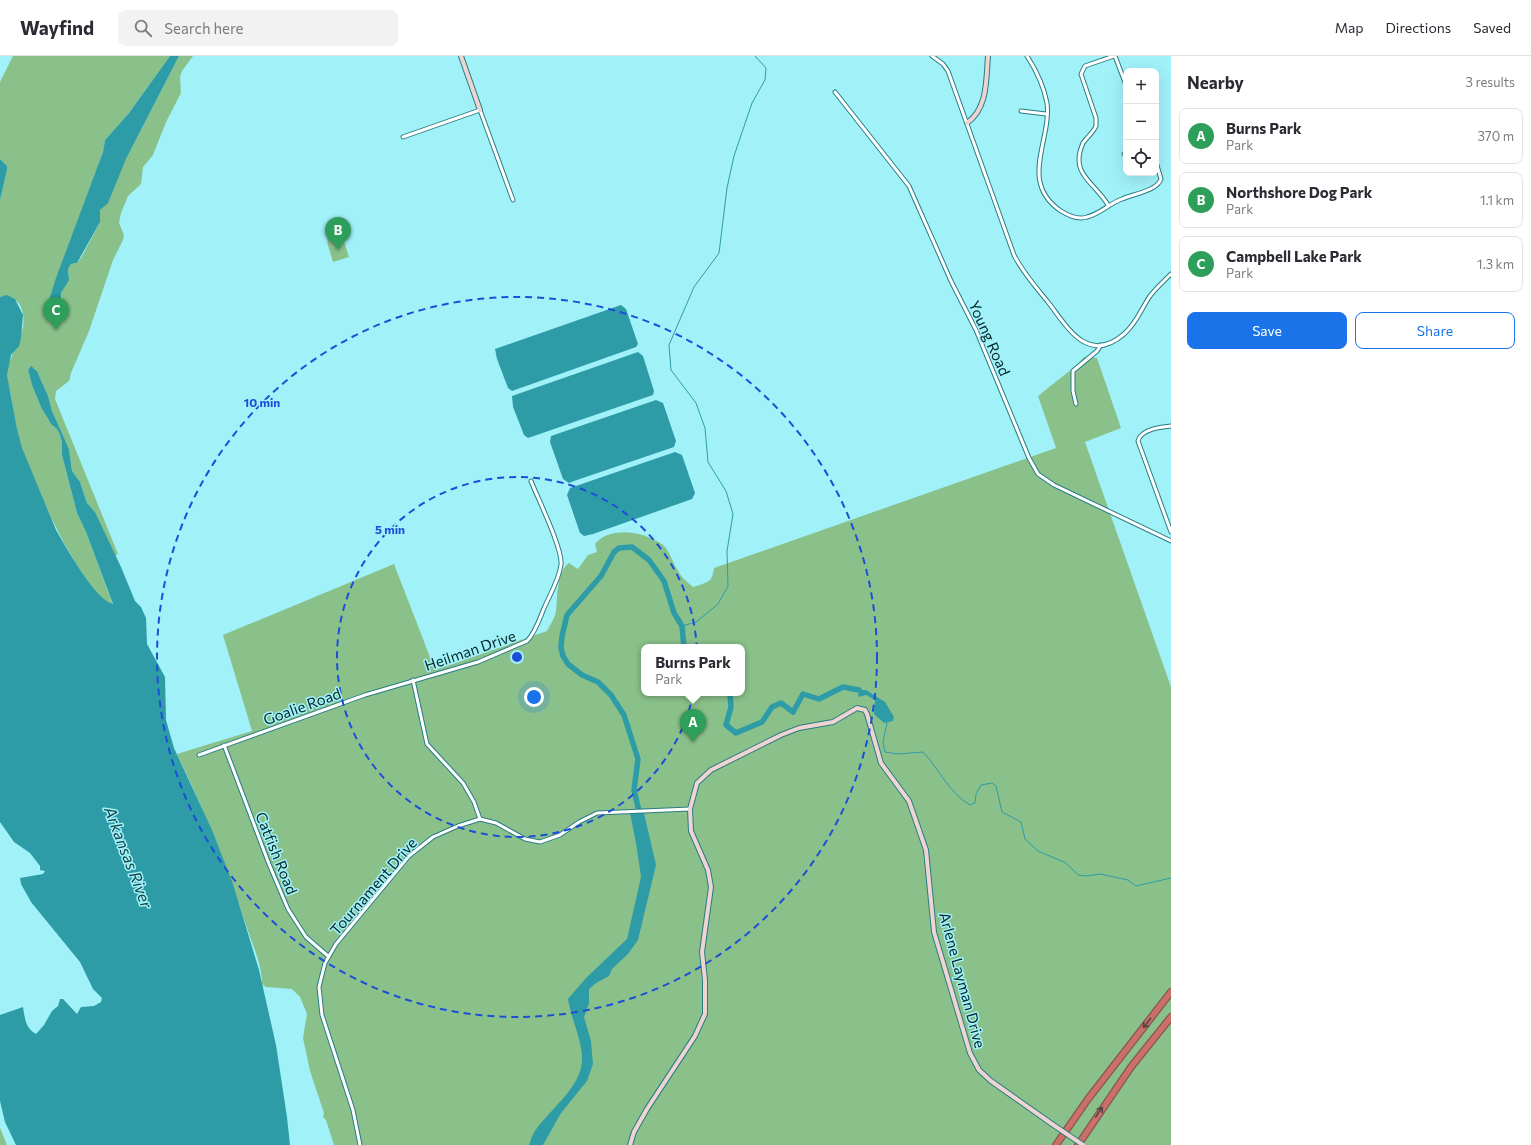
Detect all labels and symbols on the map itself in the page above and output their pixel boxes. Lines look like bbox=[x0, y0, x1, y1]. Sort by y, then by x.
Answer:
pin: B bbox=[325, 217, 351, 250]
pin: C bbox=[43, 297, 69, 330]
street label: Young Road bbox=[965, 298, 1015, 378]
text: 10 min bbox=[244, 395, 280, 409]
text: 5 min bbox=[375, 522, 405, 536]
street label: Heilman Drive bbox=[422, 626, 518, 674]
centre of rings bbox=[510, 650, 524, 664]
street label: Goalie Road bbox=[261, 684, 343, 728]
your location bbox=[524, 687, 544, 707]
pin: A bbox=[680, 709, 706, 742]
water label: Arkansas River bbox=[101, 803, 157, 911]
street label: Catfish Road bbox=[252, 809, 302, 897]
street label: Tournament Drive bbox=[326, 834, 420, 938]
street label: Arlene Layman Drive bbox=[936, 910, 990, 1050]
one-way arrow bbox=[1143, 1018, 1151, 1029]
one-way arrow bbox=[1095, 1107, 1103, 1118]

